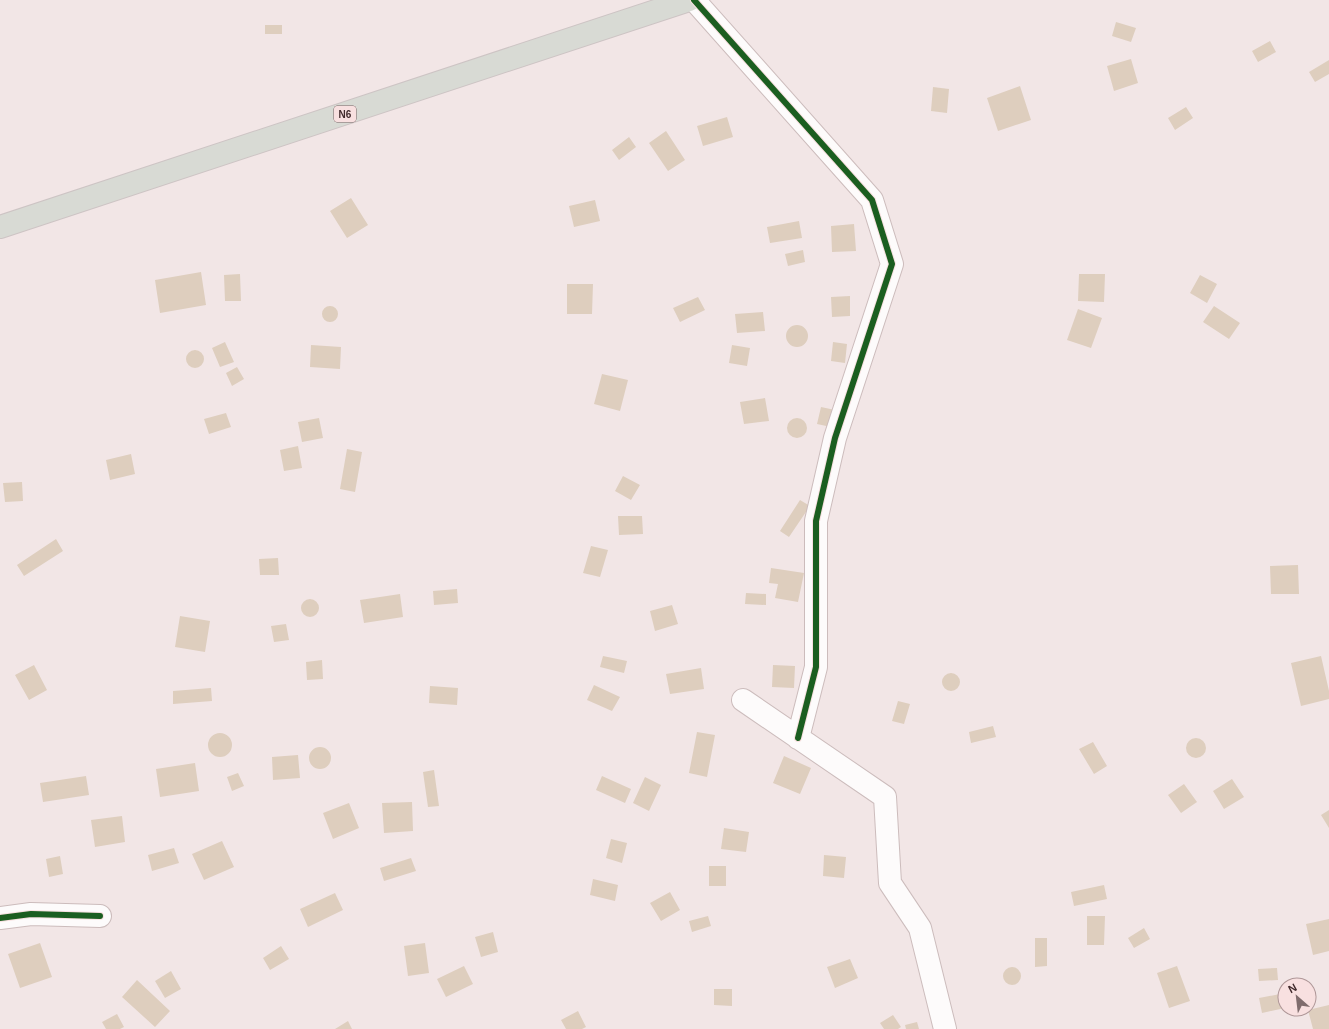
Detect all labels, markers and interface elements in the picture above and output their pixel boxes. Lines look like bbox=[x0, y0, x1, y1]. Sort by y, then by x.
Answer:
road number: N6 bbox=[334, 106, 356, 122]
north arrow bbox=[1277, 977, 1317, 1017]
text: N bbox=[1286, 981, 1299, 995]

